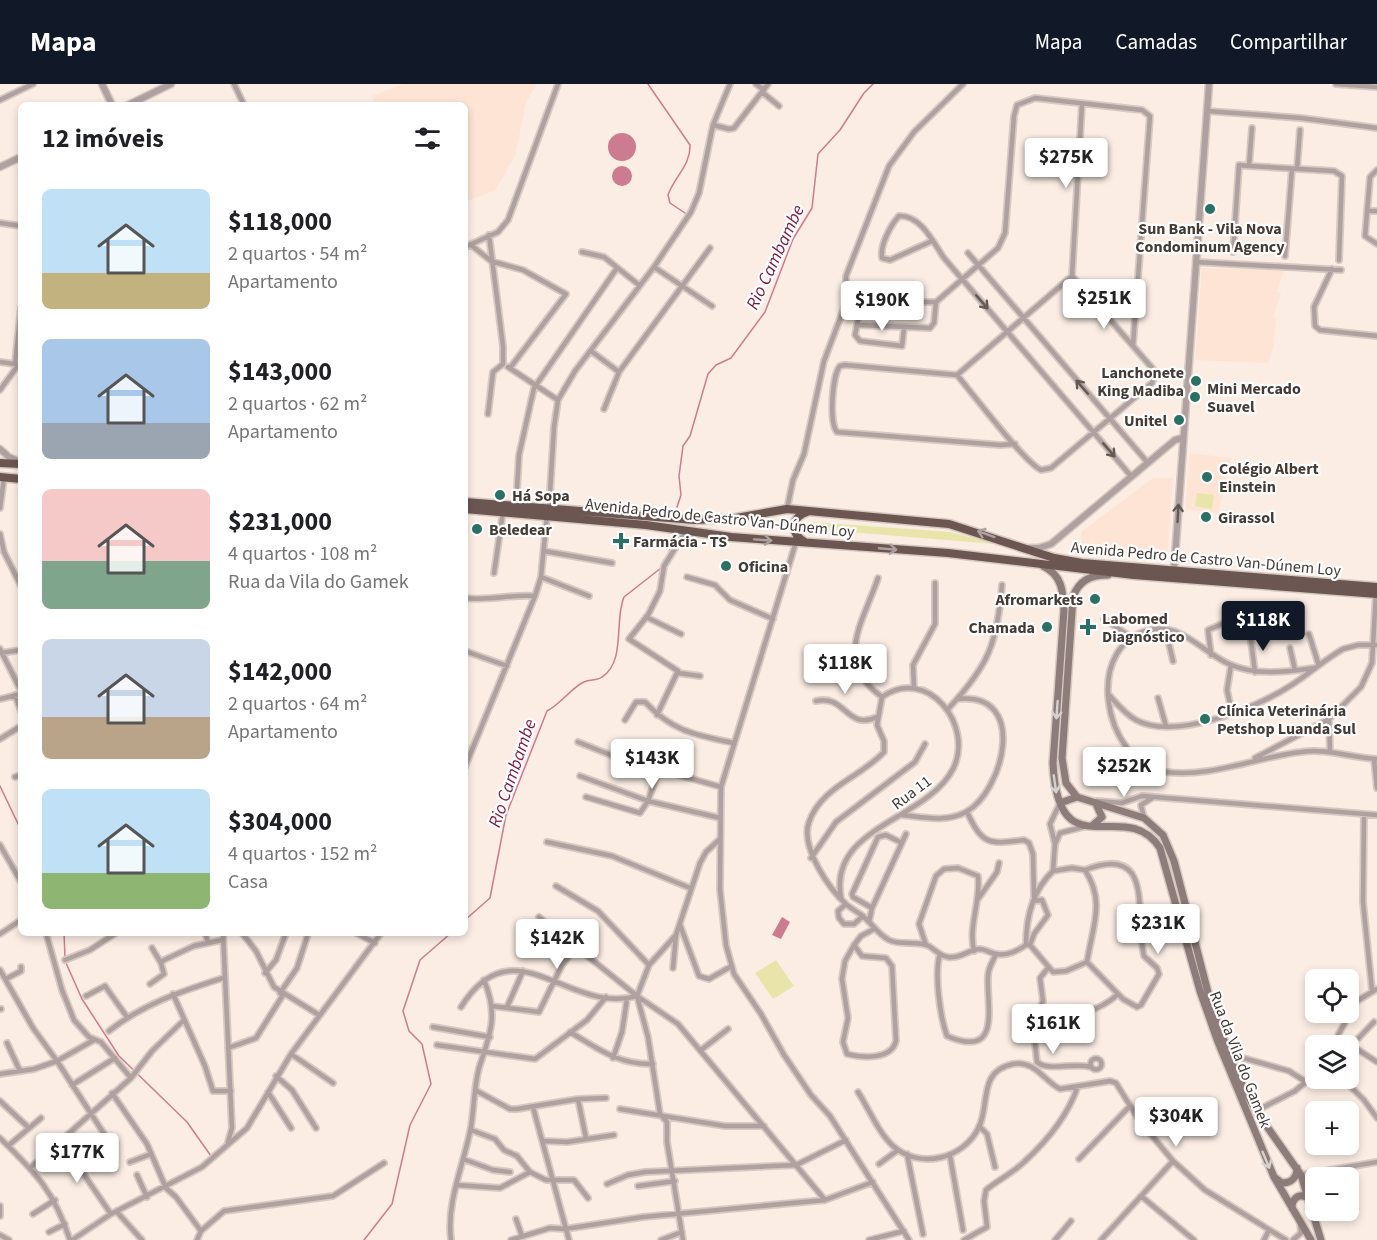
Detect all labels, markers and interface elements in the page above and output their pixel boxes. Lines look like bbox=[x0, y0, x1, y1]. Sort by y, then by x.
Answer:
text: Mapa bbox=[30, 22, 97, 62]
text: Mapa bbox=[1035, 27, 1082, 57]
text: Camadas bbox=[1115, 27, 1197, 57]
text: Compartilhar bbox=[1230, 27, 1347, 57]
text: 12 imóveis bbox=[42, 120, 164, 157]
icon: filters bbox=[411, 122, 444, 155]
pin: $275K bbox=[1024, 138, 1108, 189]
text: $275K bbox=[1039, 143, 1093, 171]
water label: Rio Cambambe bbox=[740, 200, 811, 314]
marker: Sun Bank - Vila Nova Condominum Agency bbox=[1203, 202, 1217, 216]
text: $118,000 bbox=[228, 203, 332, 240]
icon: home bbox=[90, 213, 162, 285]
place label: Sun Bank - Vila Nova Condominum Agency bbox=[1135, 218, 1285, 258]
text: 2 quartos · 54 m² bbox=[228, 240, 367, 268]
text: Apartamento bbox=[228, 268, 338, 296]
pin: $251K bbox=[1062, 279, 1146, 330]
pin: $190K bbox=[840, 281, 924, 332]
text: $251K bbox=[1077, 284, 1131, 312]
text: $190K bbox=[855, 286, 909, 314]
one-way arrow bbox=[975, 294, 989, 309]
text: $143,000 bbox=[228, 353, 332, 390]
place label: Lanchonete King Madiba bbox=[1097, 362, 1184, 402]
icon: home bbox=[90, 363, 162, 435]
marker: Lanchonete King Madiba bbox=[1189, 374, 1203, 388]
place label: Mini Mercado Suavel bbox=[1207, 378, 1301, 418]
one-way arrow bbox=[1075, 380, 1089, 395]
text: 2 quartos · 62 m² bbox=[228, 390, 367, 418]
marker: Mini Mercado Suavel bbox=[1188, 390, 1202, 404]
place label: Unitel bbox=[1124, 410, 1167, 432]
marker: Unitel bbox=[1172, 413, 1186, 427]
text: Apartamento bbox=[228, 418, 338, 446]
one-way arrow bbox=[1102, 442, 1116, 457]
place label: Colégio Albert Einstein bbox=[1219, 458, 1319, 498]
marker: Colégio Albert Einstein bbox=[1200, 470, 1214, 484]
place label: Há Sopa bbox=[512, 485, 570, 507]
marker: Há Sopa bbox=[493, 488, 507, 502]
street label: Avenida Pedro de Castro Van-Dúnem Loy bbox=[584, 493, 856, 543]
text: $231,000 bbox=[228, 503, 332, 540]
one-way arrow bbox=[1172, 504, 1183, 523]
place label: Girassol bbox=[1218, 507, 1275, 529]
marker: Girassol bbox=[1199, 510, 1213, 524]
icon: home bbox=[90, 513, 162, 585]
place label: Beledear bbox=[489, 519, 553, 541]
marker: Beledear bbox=[470, 522, 484, 536]
one-way arrow bbox=[977, 528, 996, 539]
place label: Farmácia - TS bbox=[633, 531, 727, 553]
marker: Farmácia - TS bbox=[614, 534, 628, 548]
one-way arrow bbox=[752, 534, 772, 545]
street label: Avenida Pedro de Castro Van-Dúnem Loy bbox=[1070, 536, 1342, 582]
text: 4 quartos · 108 m² bbox=[228, 540, 377, 568]
one-way arrow bbox=[878, 543, 898, 554]
place label: Oficina bbox=[738, 556, 788, 578]
marker: Oficina bbox=[719, 559, 733, 573]
text: Rua da Vila do Gamek bbox=[228, 568, 409, 596]
place label: Afromarkets bbox=[994, 589, 1083, 611]
marker: Afromarkets bbox=[1088, 592, 1102, 606]
pin: $118K bbox=[1221, 601, 1305, 652]
text: $118K bbox=[1236, 606, 1290, 634]
place label: Labomed Diagnóstico bbox=[1102, 608, 1185, 648]
place label: Chamada bbox=[968, 617, 1035, 639]
marker: Labomed Diagnóstico bbox=[1079, 618, 1097, 636]
marker: Chamada bbox=[1040, 620, 1054, 634]
pin: $118K bbox=[803, 644, 887, 695]
text: $118K bbox=[818, 649, 872, 677]
text: $142,000 bbox=[228, 653, 332, 690]
icon: home bbox=[90, 663, 162, 735]
text: 2 quartos · 64 m² bbox=[228, 690, 367, 718]
one-way arrow bbox=[1051, 699, 1062, 719]
place label: Clínica Veterinária Petshop Luanda Sul bbox=[1217, 700, 1356, 740]
marker: Clínica Veterinária Petshop Luanda Sul bbox=[1198, 712, 1212, 726]
water label: Rio Cambambe bbox=[482, 715, 543, 831]
text: Apartamento bbox=[228, 718, 338, 746]
pin: $143K bbox=[610, 739, 694, 790]
text: $143K bbox=[625, 744, 679, 772]
pin: $252K bbox=[1082, 747, 1166, 798]
text: $252K bbox=[1097, 752, 1151, 780]
street label: Rua 11 bbox=[887, 770, 936, 815]
one-way arrow bbox=[1049, 773, 1060, 793]
text: $304,000 bbox=[228, 803, 332, 840]
icon: home bbox=[90, 813, 162, 885]
text: 4 quartos · 152 m² bbox=[228, 840, 377, 868]
text: Casa bbox=[228, 868, 268, 896]
pin: $231K bbox=[1116, 904, 1200, 955]
text: $231K bbox=[1131, 909, 1185, 937]
pin: $142K bbox=[515, 919, 599, 970]
text: $142K bbox=[530, 924, 584, 952]
map controls bbox=[1305, 969, 1359, 1221]
button: locate bbox=[1305, 969, 1359, 1023]
street label: Rua da Vila do Gamek bbox=[1204, 988, 1276, 1131]
pin: $161K bbox=[1011, 1004, 1095, 1055]
text: $161K bbox=[1026, 1009, 1080, 1037]
button: layers bbox=[1305, 1035, 1359, 1089]
pin: $304K bbox=[1134, 1097, 1218, 1148]
button: + bbox=[1305, 1101, 1359, 1155]
text: $304K bbox=[1149, 1102, 1203, 1130]
pin: $177K bbox=[35, 1133, 119, 1184]
text: $177K bbox=[50, 1138, 104, 1166]
one-way arrow bbox=[1261, 1150, 1273, 1168]
button: − bbox=[1305, 1167, 1359, 1221]

